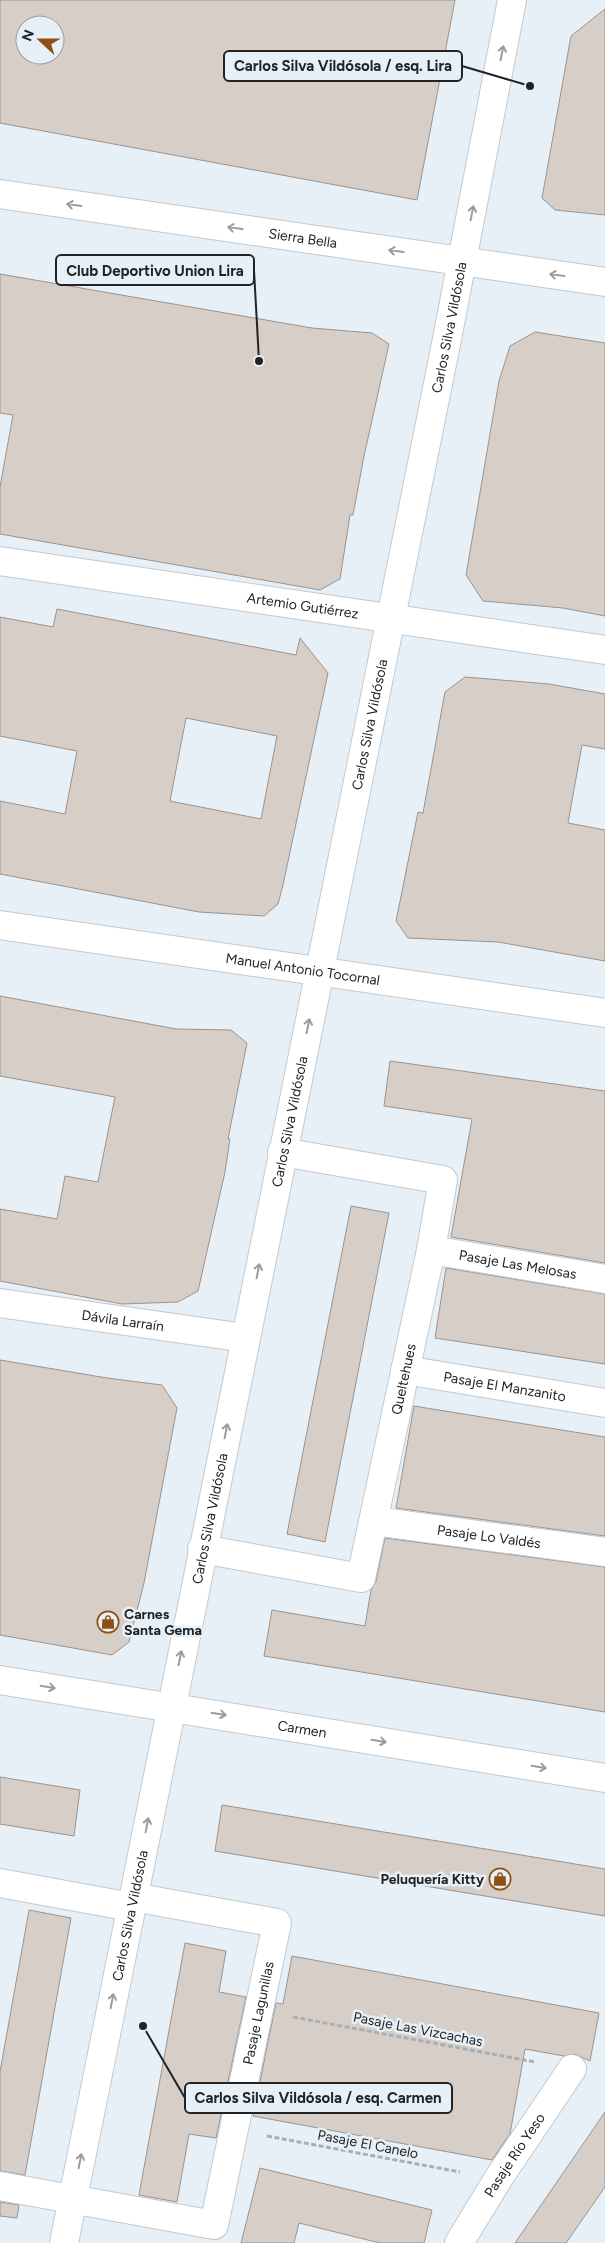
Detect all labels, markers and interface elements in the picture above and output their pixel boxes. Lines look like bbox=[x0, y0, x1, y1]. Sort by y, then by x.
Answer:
north arrow bbox=[15, 15, 65, 65]
text: N bbox=[18, 27, 38, 44]
one-way arrow bbox=[498, 46, 508, 62]
callout: Carlos Silva Vildósola / esq. Lira bbox=[224, 51, 462, 81]
text: Carlos Silva Vildósola / esq. Lira bbox=[234, 57, 452, 75]
one-way arrow bbox=[67, 200, 83, 210]
one-way arrow bbox=[468, 205, 477, 221]
one-way arrow bbox=[228, 223, 244, 233]
street label: Sierra Bella bbox=[267, 225, 338, 252]
one-way arrow bbox=[388, 246, 404, 256]
callout: Club Deportivo Union Lira bbox=[56, 255, 254, 285]
street label: Carlos Silva Vildósola bbox=[428, 260, 471, 394]
text: Club Deportivo Union Lira bbox=[66, 262, 244, 280]
one-way arrow bbox=[549, 270, 565, 280]
street label: Artemio Gutiérrez bbox=[246, 589, 360, 623]
street label: Carlos Silva Vildósola bbox=[348, 658, 391, 791]
street label: Manuel Antonio Tocornal bbox=[224, 950, 381, 989]
one-way arrow bbox=[303, 1019, 313, 1035]
street label: Carlos Silva Vildósola bbox=[269, 1055, 312, 1189]
street label: Pasaje Las Melosas bbox=[458, 1247, 578, 1283]
one-way arrow bbox=[254, 1264, 263, 1280]
street label: Dávila Larraín bbox=[80, 1307, 165, 1335]
street label: Queltehues bbox=[388, 1342, 420, 1416]
street label: Pasaje El Manzanito bbox=[442, 1368, 567, 1405]
one-way arrow bbox=[222, 1423, 231, 1439]
street label: Carlos Silva Vildósola bbox=[189, 1452, 232, 1586]
street label: Pasaje Lo Valdés bbox=[436, 1522, 542, 1552]
place label: Carnes Santa Gema bbox=[124, 1606, 202, 1639]
shop icon: Carnes Santa Gema bbox=[96, 1610, 120, 1634]
one-way arrow bbox=[176, 1651, 185, 1667]
one-way arrow bbox=[40, 1683, 56, 1693]
one-way arrow bbox=[210, 1710, 226, 1720]
street label: Carmen bbox=[276, 1717, 328, 1742]
one-way arrow bbox=[371, 1736, 387, 1746]
one-way arrow bbox=[531, 1762, 547, 1772]
one-way arrow bbox=[142, 1817, 152, 1833]
street label: Carlos Silva Vildósola bbox=[109, 1849, 152, 1983]
shop icon: Peluquería Kitty bbox=[488, 1867, 512, 1891]
place label: Peluquería Kitty bbox=[380, 1871, 485, 1888]
street label: Pasaje Lagunillas bbox=[240, 1960, 278, 2066]
one-way arrow bbox=[107, 1994, 117, 2010]
street label: Pasaje Las Vizcachas bbox=[352, 2009, 484, 2050]
callout: Carlos Silva Vildósola / esq. Carmen bbox=[185, 2083, 452, 2113]
text: Carlos Silva Vildósola / esq. Carmen bbox=[195, 2089, 441, 2107]
street label: Pasaje Río Yeso bbox=[481, 2110, 549, 2200]
street label: Pasaje El Canelo bbox=[316, 2126, 420, 2163]
one-way arrow bbox=[76, 2153, 85, 2169]

